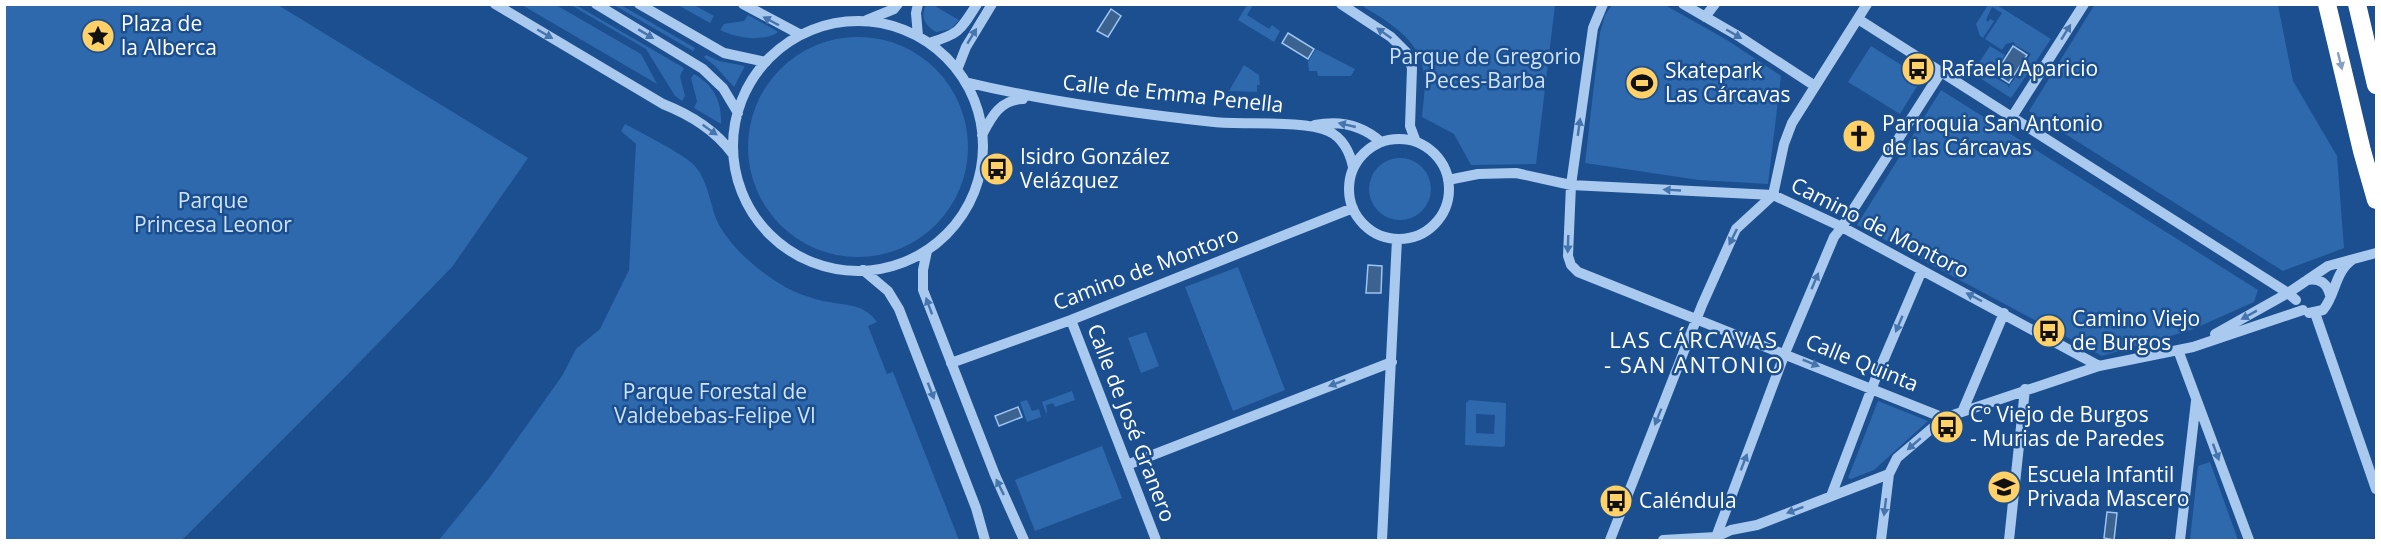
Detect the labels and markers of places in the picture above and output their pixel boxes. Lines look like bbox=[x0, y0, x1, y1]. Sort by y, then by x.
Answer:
place label: Plaza de la Alberca bbox=[121, 9, 217, 61]
place icon: Plaza de la Alberca bbox=[80, 18, 116, 54]
bus stop icon: Rafaela Aparicio bbox=[1900, 51, 1936, 87]
place label: Rafaela Aparicio bbox=[1941, 54, 2098, 82]
place label: Skatepark Las Cárcavas bbox=[1665, 56, 1790, 108]
sports icon: Skatepark Las Cárcavas bbox=[1624, 65, 1660, 101]
place label: Parroquia San Antonio de las Cárcavas bbox=[1882, 109, 2103, 161]
church icon: Parroquia San Antonio de las Cárcavas bbox=[1841, 118, 1877, 154]
place label: Isidro González Velázquez bbox=[1020, 142, 1170, 194]
bus stop icon: Isidro González Velázquez bbox=[979, 151, 1015, 187]
place label: Camino Viejo de Burgos bbox=[2072, 304, 2200, 356]
bus stop icon: Camino Viejo de Burgos bbox=[2031, 313, 2067, 349]
place label: Cº Viejo de Burgos - Murias de Paredes bbox=[1970, 400, 2164, 452]
bus stop icon: Cº Viejo de Burgos - Murias de Paredes bbox=[1929, 409, 1965, 445]
place label: Escuela Infantil Privada Mascero bbox=[2027, 460, 2189, 512]
school or university icon: Escuela Infantil Privada Mascero bbox=[1986, 469, 2022, 505]
bus stop icon: Caléndula bbox=[1598, 483, 1634, 519]
place label: Caléndula bbox=[1639, 486, 1737, 514]

